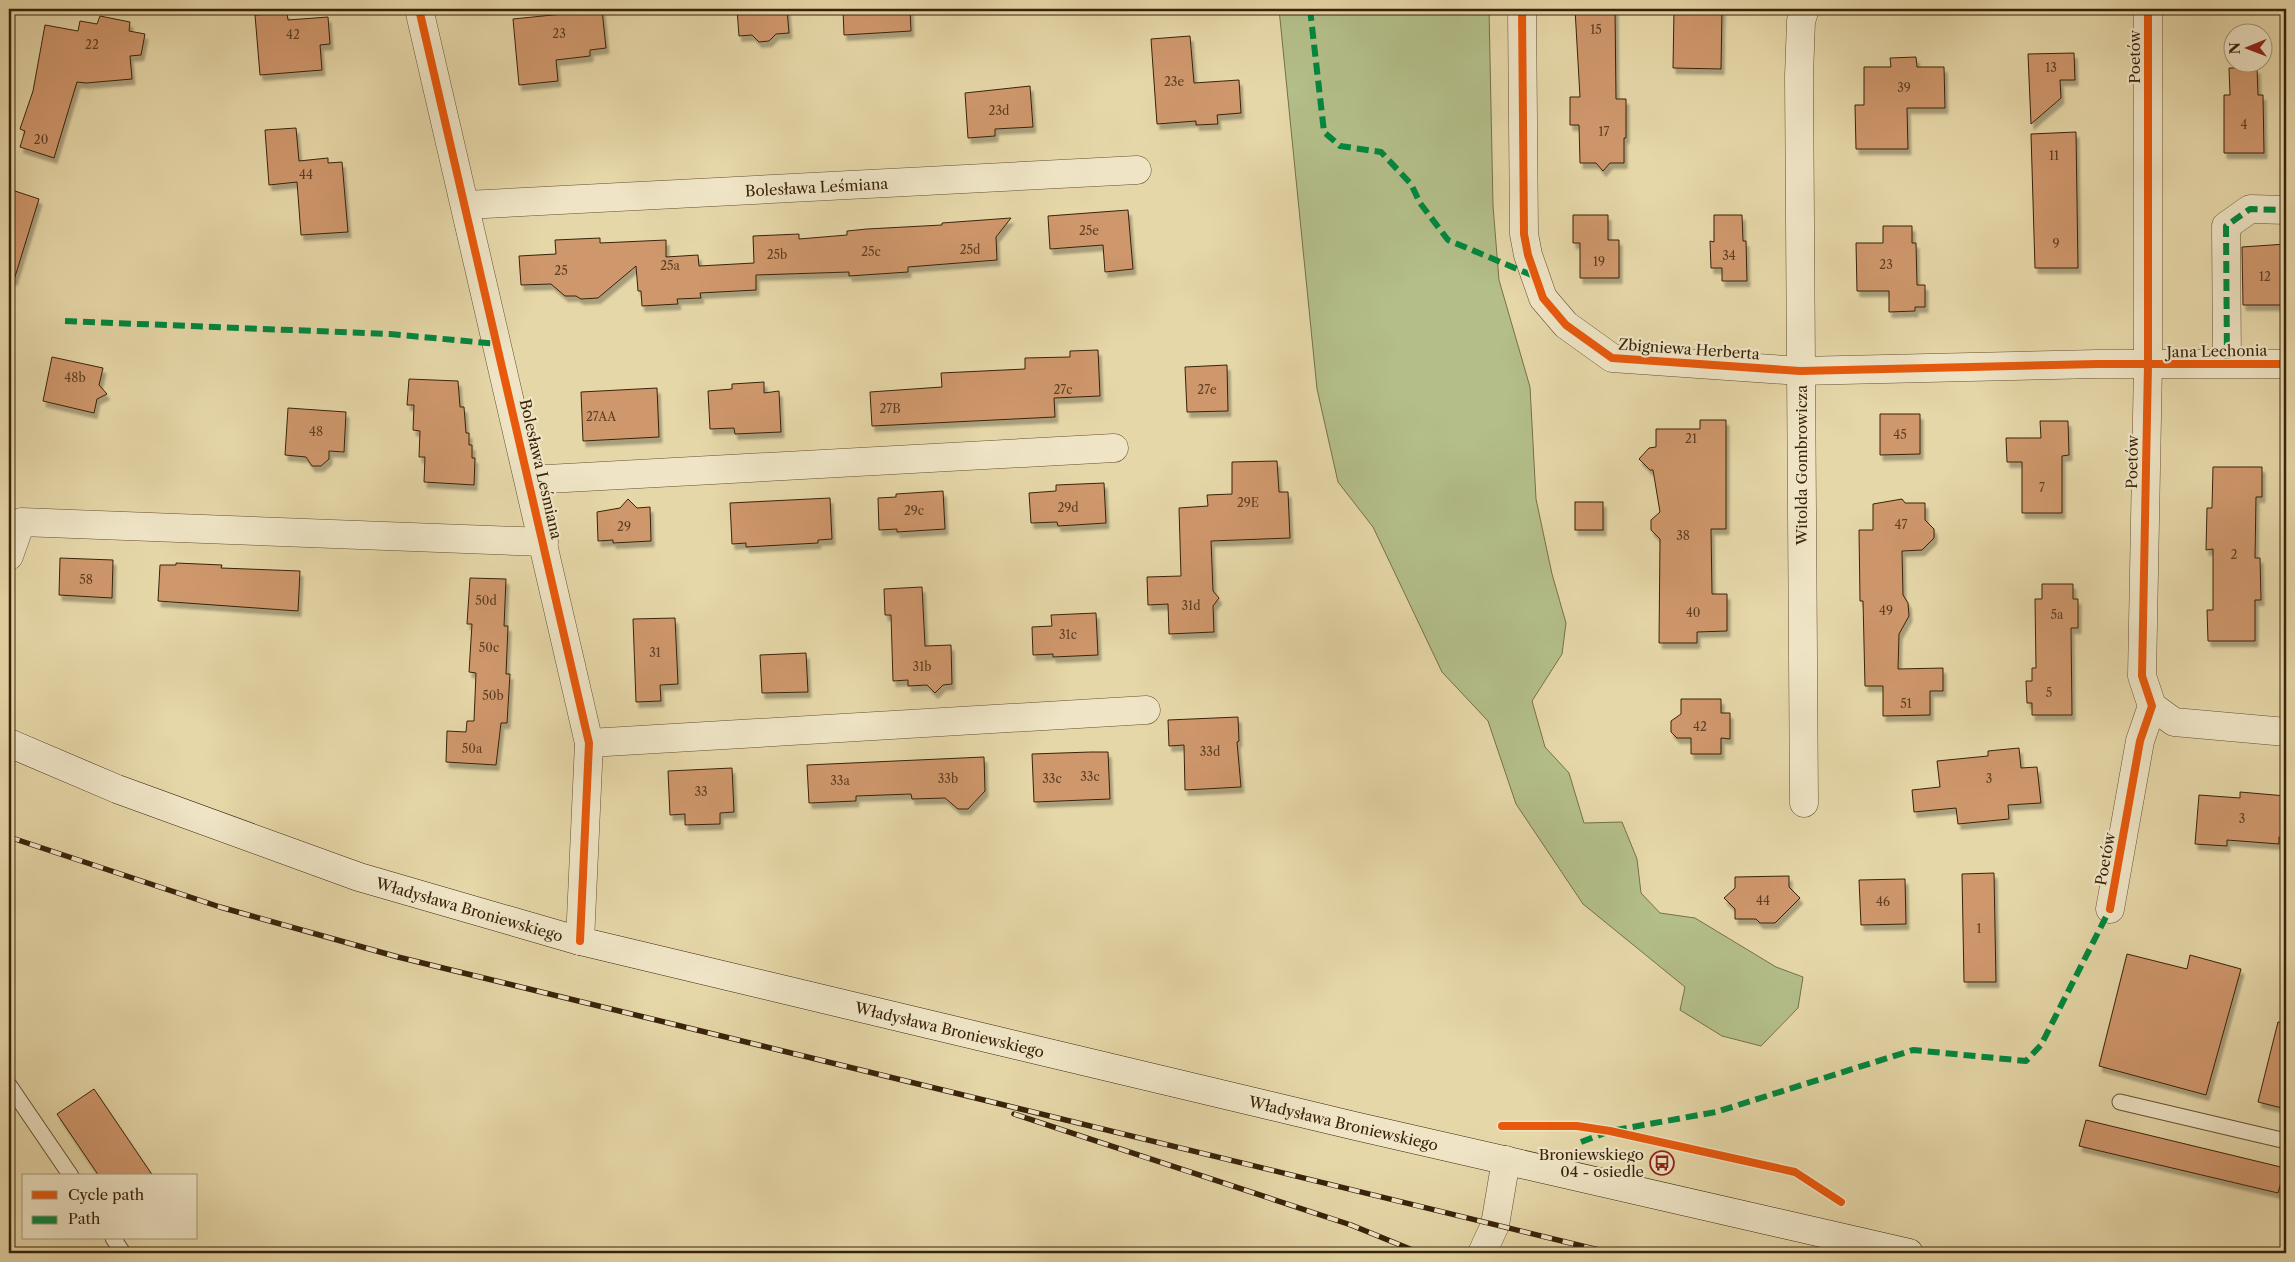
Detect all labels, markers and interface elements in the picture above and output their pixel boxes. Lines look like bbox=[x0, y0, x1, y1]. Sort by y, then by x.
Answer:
house number: 15 bbox=[1590, 22, 1602, 37]
north arrow bbox=[2222, 22, 2272, 72]
house number: 23 bbox=[552, 26, 566, 41]
house number: 42 bbox=[286, 27, 300, 42]
street label: Poetów bbox=[2125, 30, 2144, 84]
house number: 22 bbox=[85, 37, 99, 52]
text: N bbox=[2226, 42, 2244, 54]
house number: 13 bbox=[2045, 60, 2057, 75]
house number: 23e bbox=[1164, 74, 1184, 89]
house number: 39 bbox=[1897, 80, 1911, 95]
house number: 23d bbox=[989, 103, 1010, 118]
house number: 4 bbox=[2241, 117, 2248, 132]
house number: 17 bbox=[1599, 124, 1610, 139]
house number: 20 bbox=[34, 132, 48, 147]
house number: 11 bbox=[2049, 148, 2059, 163]
house number: 44 bbox=[299, 167, 313, 182]
street label: Bolesława Leśmiana bbox=[744, 173, 889, 200]
house number: 25e bbox=[1079, 223, 1099, 238]
house number: 9 bbox=[2052, 236, 2060, 251]
house number: 25d bbox=[960, 242, 981, 257]
house number: 25c bbox=[861, 244, 881, 259]
house number: 25b bbox=[767, 247, 787, 262]
house number: 34 bbox=[1722, 248, 1736, 263]
house number: 19 bbox=[1593, 254, 1605, 269]
house number: 23 bbox=[1879, 257, 1893, 272]
house number: 25a bbox=[660, 258, 681, 273]
house number: 25 bbox=[554, 263, 568, 278]
house number: 12 bbox=[2259, 269, 2271, 284]
street label: Zbigniewa Herberta bbox=[1618, 335, 1760, 363]
street label: Jana Lechonia bbox=[2164, 341, 2268, 361]
house number: 48b bbox=[64, 370, 86, 385]
house number: 27c bbox=[1053, 382, 1073, 397]
house number: 27e bbox=[1197, 382, 1217, 397]
street label: Witolda Gombrowicza bbox=[1792, 385, 1811, 546]
street label: Bolesława Leśmiana bbox=[516, 397, 566, 541]
house number: 27B bbox=[879, 401, 901, 416]
house number: 27AA bbox=[586, 409, 617, 424]
house number: 48 bbox=[309, 424, 323, 439]
house number: 45 bbox=[1893, 427, 1907, 442]
house number: 21 bbox=[1685, 431, 1697, 446]
street label: Poetów bbox=[2122, 434, 2142, 489]
house number: 7 bbox=[2039, 480, 2045, 495]
house number: 29E bbox=[1237, 495, 1259, 510]
house number: 29d bbox=[1057, 500, 1079, 515]
house number: 29c bbox=[904, 503, 924, 518]
house number: 47 bbox=[1895, 517, 1908, 532]
house number: 29 bbox=[617, 519, 631, 534]
house number: 38 bbox=[1676, 528, 1690, 543]
house number: 2 bbox=[2231, 547, 2238, 562]
house number: 58 bbox=[79, 572, 93, 587]
house number: 50d bbox=[475, 593, 497, 608]
house number: 31d bbox=[1182, 598, 1201, 613]
house number: 49 bbox=[1879, 603, 1893, 618]
house number: 40 bbox=[1686, 605, 1700, 620]
house number: 5a bbox=[2051, 607, 2064, 622]
house number: 31c bbox=[1059, 627, 1077, 642]
house number: 50c bbox=[479, 640, 499, 655]
house number: 31 bbox=[649, 645, 661, 660]
house number: 31b bbox=[913, 659, 931, 674]
house number: 5 bbox=[2046, 685, 2052, 700]
house number: 50b bbox=[482, 688, 504, 703]
house number: 51 bbox=[1900, 696, 1912, 711]
house number: 42 bbox=[1693, 719, 1707, 734]
house number: 50a bbox=[462, 741, 483, 756]
house number: 33d bbox=[1200, 744, 1221, 759]
house number: 33c bbox=[1080, 769, 1100, 784]
house number: 33b bbox=[938, 771, 958, 786]
house number: 33c bbox=[1042, 771, 1062, 786]
house number: 3 bbox=[1986, 771, 1992, 786]
house number: 33a bbox=[830, 773, 850, 788]
house number: 33 bbox=[694, 784, 708, 799]
house number: 3 bbox=[2239, 811, 2245, 826]
street label: Poetów bbox=[2091, 830, 2119, 887]
street label: Władysława Broniewskiego bbox=[373, 873, 565, 945]
house number: 44 bbox=[1756, 893, 1770, 908]
house number: 46 bbox=[1876, 894, 1890, 909]
house number: 1 bbox=[1976, 921, 1982, 936]
street label: Władysława Broniewskiego bbox=[852, 997, 1046, 1061]
street label: Władysława Broniewskiego bbox=[1246, 1091, 1440, 1154]
place label: Broniewskiego 04 - osiedle bbox=[1539, 1145, 1644, 1181]
bus stop icon: Broniewskiego 04 - osiedle bbox=[1649, 1150, 1675, 1176]
legend bbox=[22, 1174, 198, 1240]
text: Cycle path bbox=[68, 1185, 145, 1204]
text: Path bbox=[68, 1209, 101, 1228]

